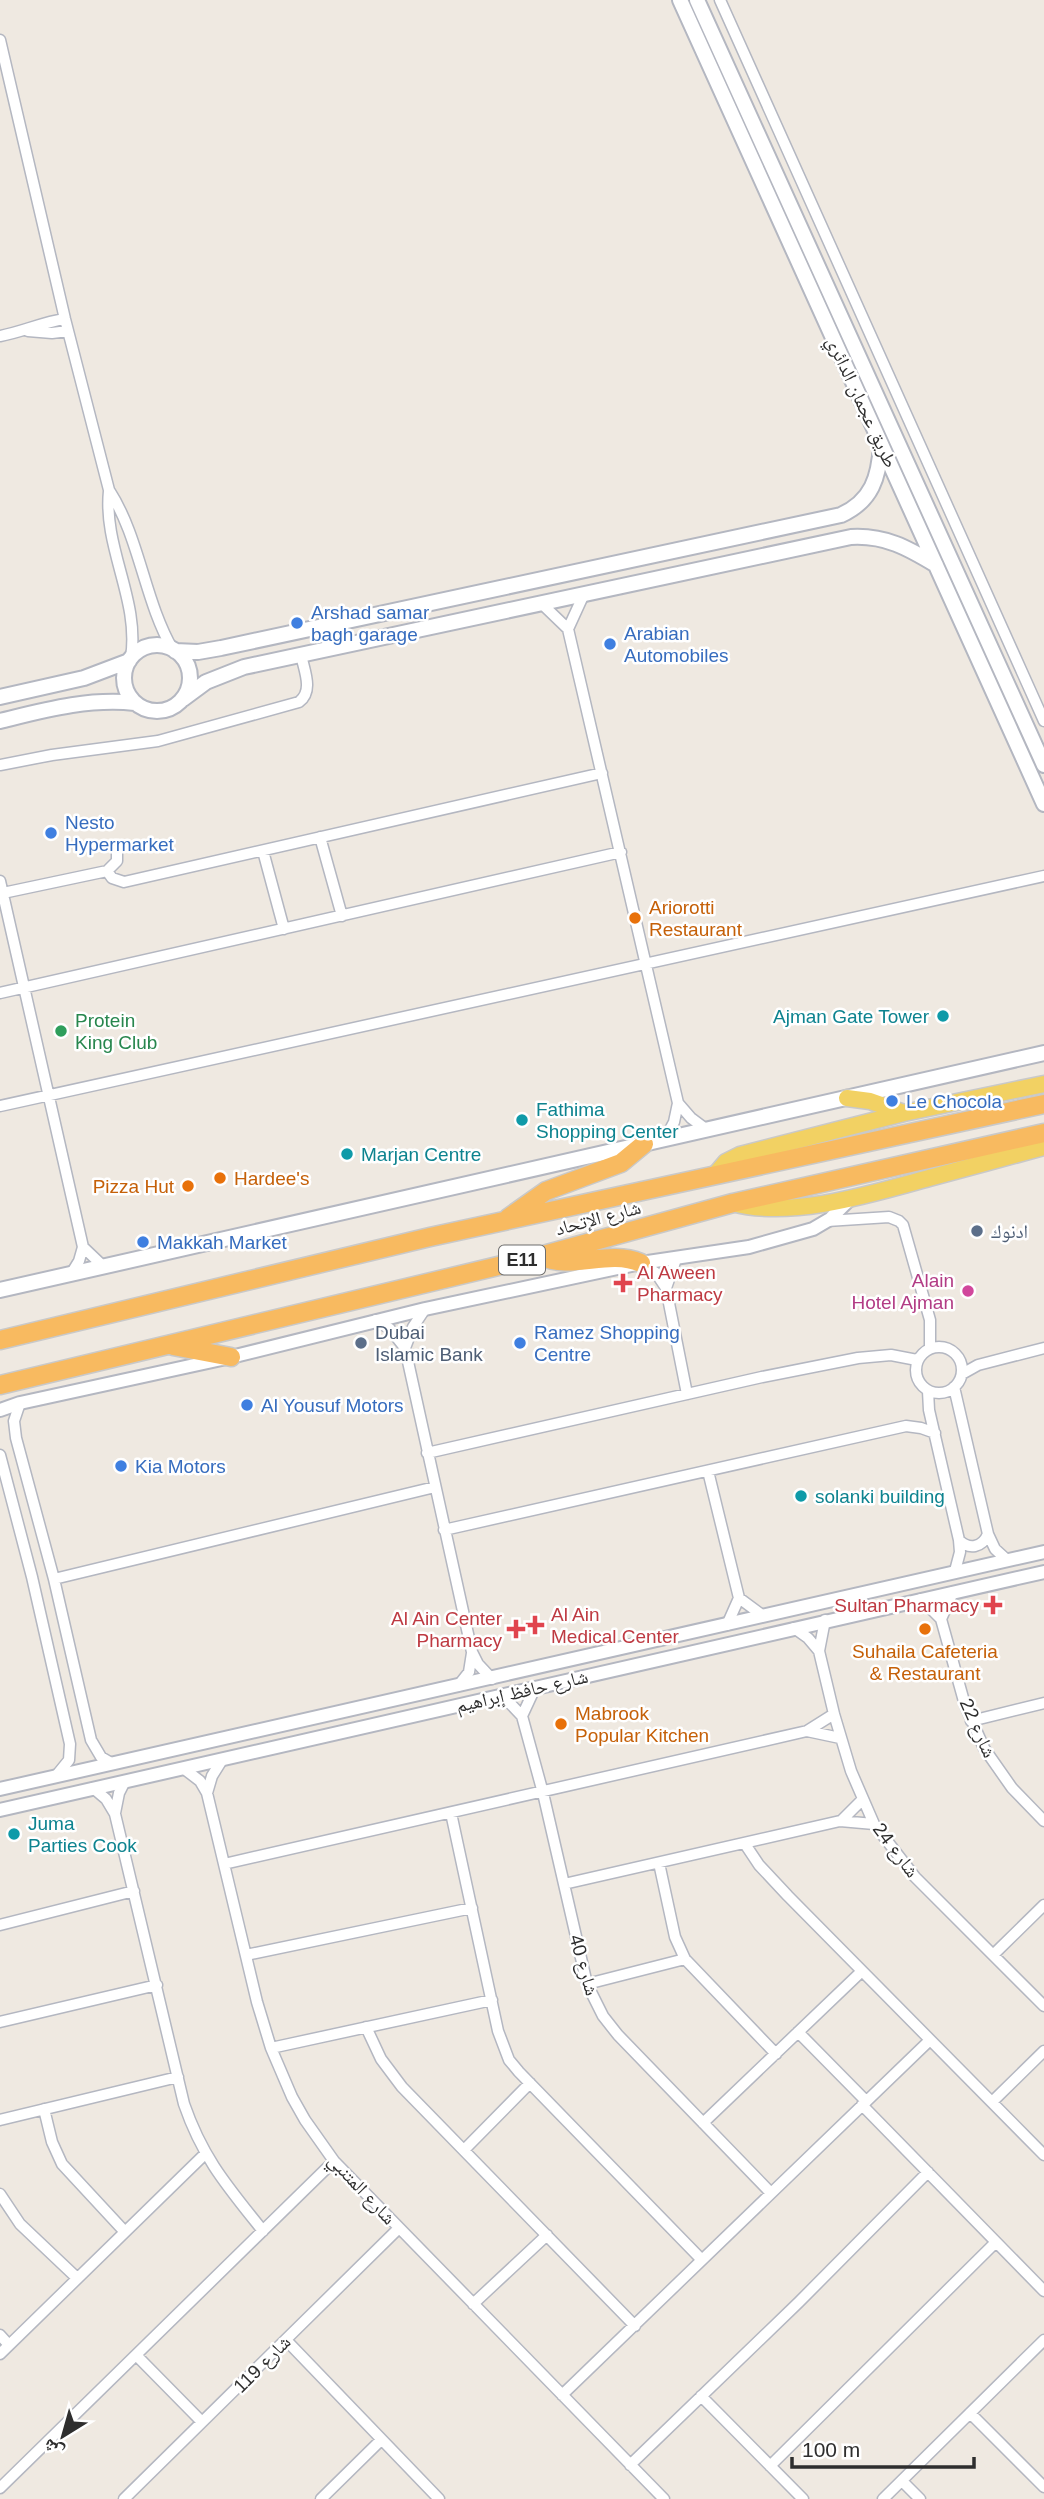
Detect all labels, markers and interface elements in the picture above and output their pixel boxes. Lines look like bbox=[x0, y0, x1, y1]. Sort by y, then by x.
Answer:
street label: طريق عجمان الدائري bbox=[818, 333, 902, 473]
place label: Arshad samar bagh garage bbox=[311, 602, 430, 645]
marker: Arshad samar bagh garage bbox=[289, 615, 305, 631]
place label: Arabian Automobiles bbox=[624, 623, 729, 666]
marker: Arabian Automobiles bbox=[602, 636, 618, 652]
place label: Nesto Hypermarket bbox=[65, 812, 174, 855]
marker: Nesto Hypermarket bbox=[43, 825, 59, 841]
place label: Ariorotti Restaurant bbox=[649, 897, 743, 940]
marker: Ariorotti Restaurant bbox=[627, 910, 643, 926]
place label: Ajman Gate Tower bbox=[773, 1006, 930, 1027]
marker: Ajman Gate Tower bbox=[935, 1008, 951, 1024]
place label: Protein King Club bbox=[75, 1010, 157, 1053]
marker: Protein King Club bbox=[53, 1023, 69, 1039]
place label: Le Chocola bbox=[906, 1091, 1003, 1112]
marker: Le Chocola bbox=[884, 1093, 900, 1109]
place label: Fathima Shopping Center bbox=[536, 1099, 679, 1142]
marker: Fathima Shopping Center bbox=[514, 1112, 530, 1128]
place label: Marjan Centre bbox=[361, 1144, 481, 1165]
marker: Marjan Centre bbox=[339, 1146, 355, 1162]
place label: Hardee's bbox=[234, 1168, 309, 1189]
marker: Hardee's bbox=[212, 1170, 228, 1186]
place label: Pizza Hut bbox=[93, 1176, 175, 1197]
marker: Pizza Hut bbox=[180, 1178, 196, 1194]
street label: شارع الإتحاد bbox=[553, 1197, 644, 1241]
place label: ادنوك bbox=[991, 1221, 1028, 1243]
marker: ادنوك bbox=[969, 1223, 985, 1239]
place label: Makkah Market bbox=[157, 1232, 288, 1253]
marker: Makkah Market bbox=[135, 1234, 151, 1250]
road number: E11 bbox=[499, 1246, 545, 1274]
place label: Al Aween Pharmacy bbox=[637, 1262, 723, 1305]
place label: Alain Hotel Ajman bbox=[852, 1270, 954, 1313]
marker: Al Aween Pharmacy bbox=[615, 1275, 631, 1291]
marker: Alain Hotel Ajman bbox=[960, 1283, 976, 1299]
place label: Dubai Islamic Bank bbox=[375, 1322, 483, 1365]
place label: Ramez Shopping Centre bbox=[534, 1322, 680, 1365]
marker: Dubai Islamic Bank bbox=[353, 1335, 369, 1351]
marker: Ramez Shopping Centre bbox=[512, 1335, 528, 1351]
place label: Al Yousuf Motors bbox=[261, 1395, 404, 1416]
marker: Al Yousuf Motors bbox=[239, 1397, 255, 1413]
place label: Kia Motors bbox=[135, 1456, 226, 1477]
marker: Kia Motors bbox=[113, 1458, 129, 1474]
place label: solanki building bbox=[815, 1486, 945, 1507]
marker: solanki building bbox=[793, 1488, 809, 1504]
place label: Sultan Pharmacy bbox=[834, 1595, 979, 1616]
marker: Sultan Pharmacy bbox=[985, 1597, 1001, 1613]
place label: Al Ain Medical Center bbox=[551, 1604, 679, 1647]
place label: Al Ain Center Pharmacy bbox=[391, 1608, 503, 1651]
marker: Al Ain Medical Center bbox=[525, 1615, 545, 1635]
marker: Al Ain Center Pharmacy bbox=[508, 1621, 524, 1637]
marker: Suhaila Cafeteria & Restaurant bbox=[917, 1621, 933, 1637]
place label: Suhaila Cafeteria & Restaurant bbox=[852, 1641, 998, 1684]
street label: شارع حافظ إبراهيم bbox=[454, 1666, 591, 1719]
street label: شارع 22 bbox=[955, 1695, 1000, 1761]
place label: Mabrook Popular Kitchen bbox=[575, 1703, 709, 1746]
marker: Mabrook Popular Kitchen bbox=[553, 1716, 569, 1732]
place label: Juma Parties Cook bbox=[28, 1813, 137, 1856]
street label: شارع 24 bbox=[868, 1819, 923, 1882]
marker: Juma Parties Cook bbox=[6, 1826, 22, 1842]
street label: شارع 40 bbox=[564, 1932, 603, 1998]
street label: شارع المتنبي bbox=[321, 2149, 400, 2232]
street label: شارع 119 bbox=[229, 2331, 295, 2397]
north arrow bbox=[28, 2401, 98, 2471]
scale bar bbox=[792, 2426, 974, 2470]
text: ش bbox=[39, 2434, 68, 2464]
text: 100 m bbox=[802, 2438, 860, 2461]

